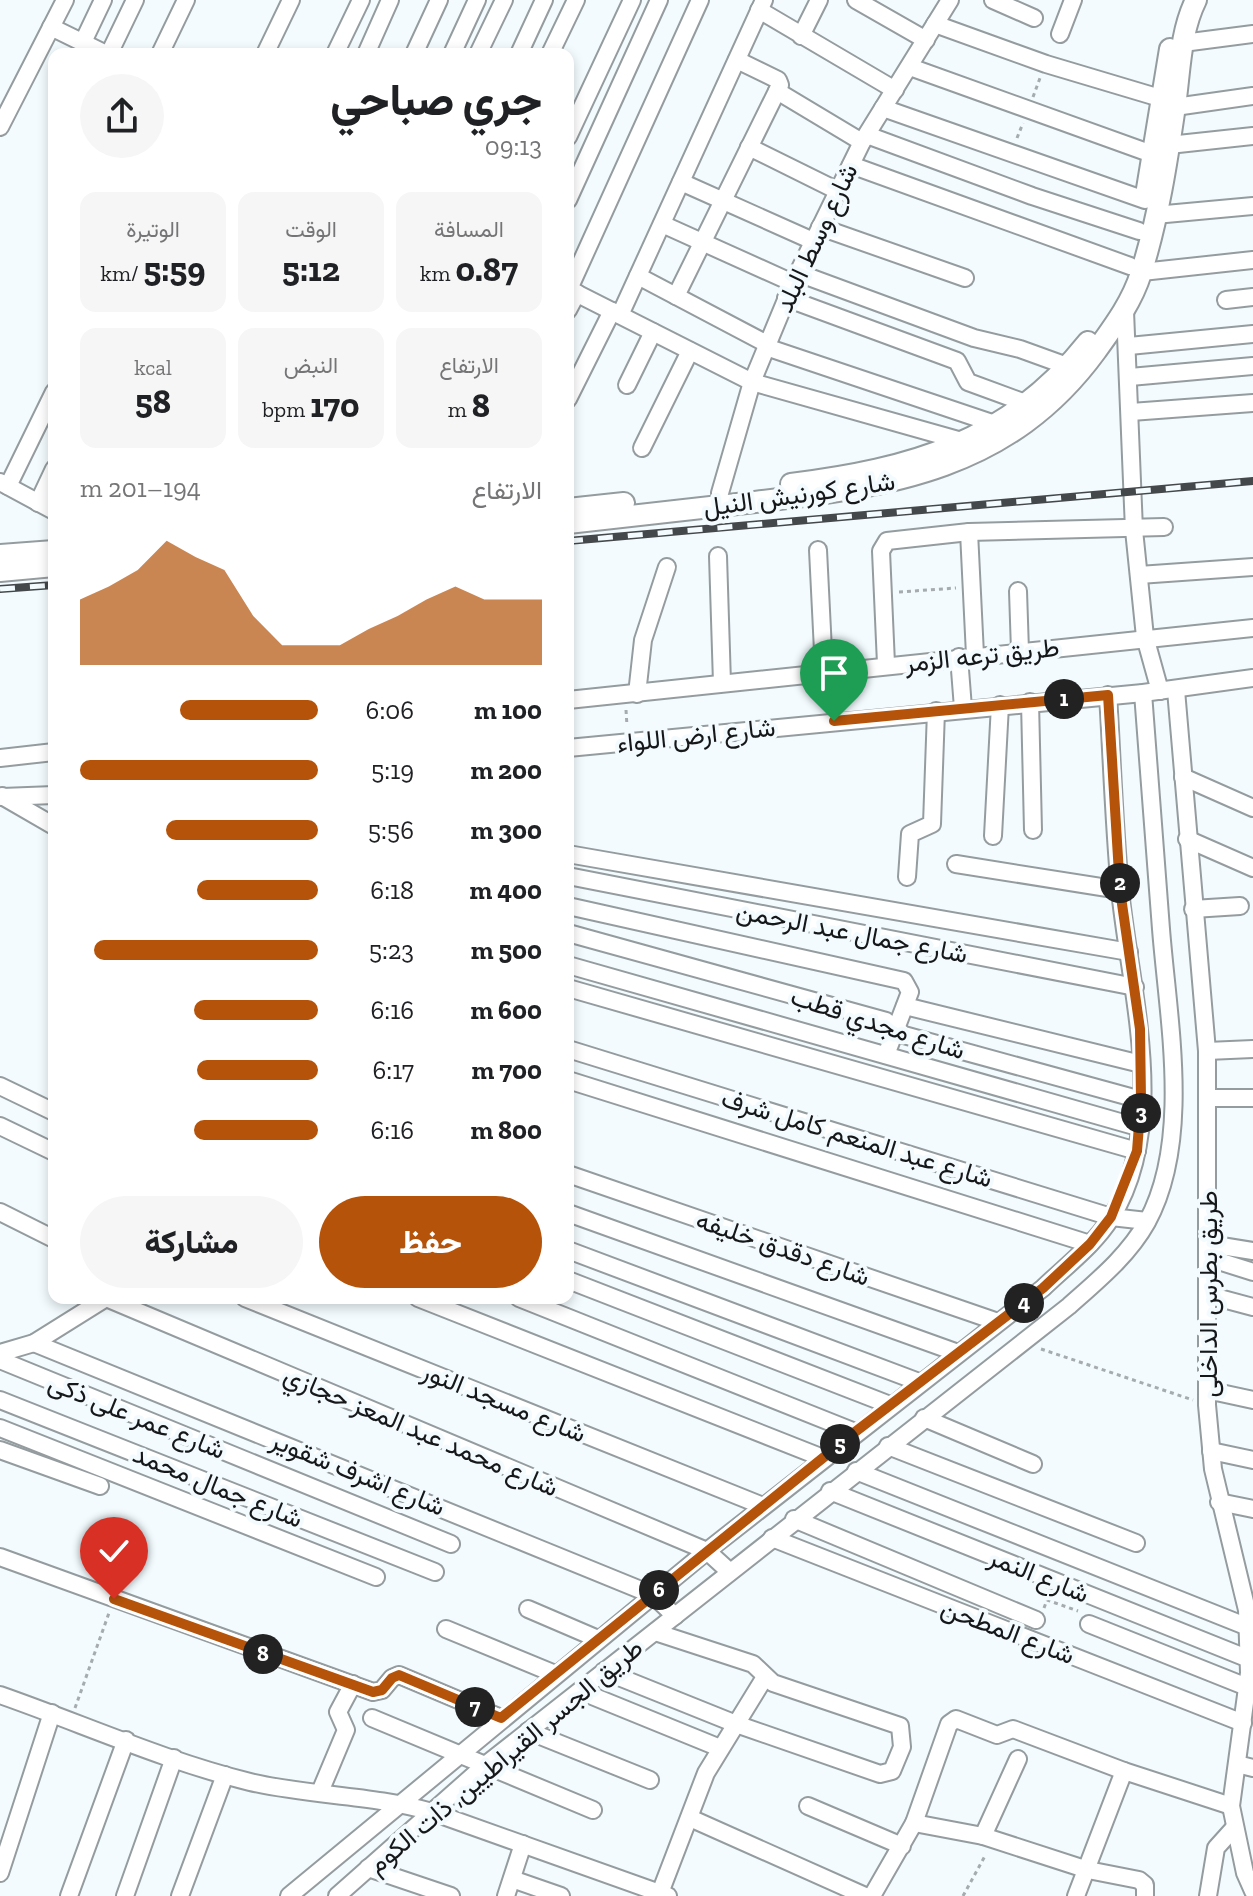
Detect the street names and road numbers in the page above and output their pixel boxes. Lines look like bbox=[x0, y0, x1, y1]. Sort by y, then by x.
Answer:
street label: شارع وسط البلد bbox=[768, 158, 866, 318]
street label: شارع كورنيش النيل bbox=[701, 465, 897, 525]
street label: طريق ترعه الزمر bbox=[902, 631, 1061, 679]
street label: شارع ارض اللواء bbox=[615, 711, 777, 761]
street label: شارع جمال عبد الرحمن bbox=[733, 894, 970, 972]
street label: شارع مجدي قطب bbox=[785, 980, 969, 1071]
street label: شارع عبد المنعم كامل شرف bbox=[717, 1082, 996, 1196]
street label: طريق بطرس الداخلى bbox=[1192, 1191, 1224, 1397]
street label: شارع دقدق خليفه bbox=[691, 1203, 874, 1295]
street label: شارع مسجد النور bbox=[416, 1354, 591, 1451]
street label: شارع محمد عبد المعز حجازي bbox=[277, 1359, 563, 1508]
street label: شارع عمر على ذكى bbox=[43, 1366, 230, 1468]
street label: شارع اشرف شقوير bbox=[264, 1423, 450, 1524]
street label: شارع جمال محمد bbox=[128, 1437, 308, 1536]
street label: شارع النمر bbox=[982, 1540, 1094, 1611]
street label: شارع المطحن bbox=[936, 1591, 1079, 1673]
street label: طريق الجسر القيراطيين, ذات الكوم bbox=[361, 1631, 650, 1881]

